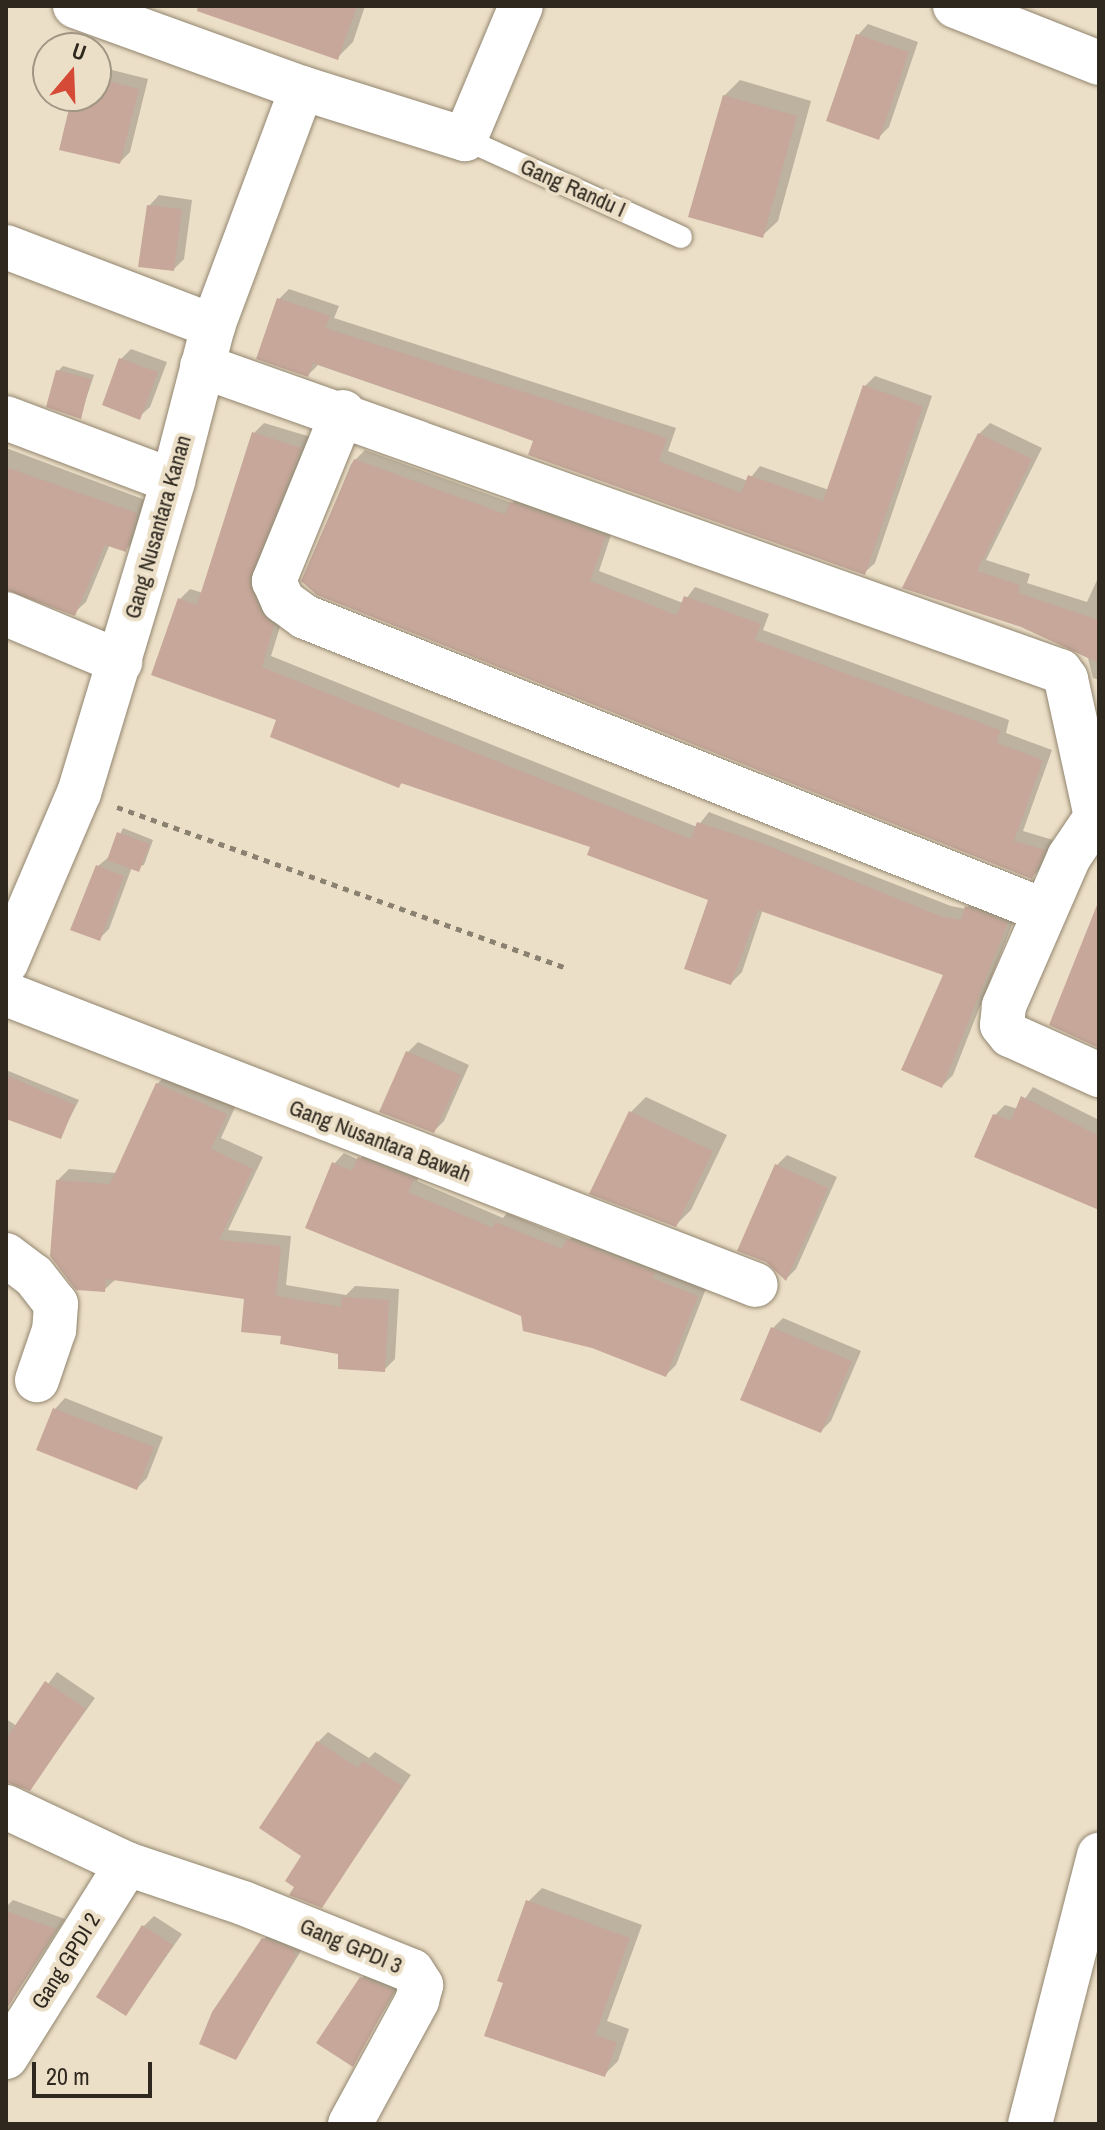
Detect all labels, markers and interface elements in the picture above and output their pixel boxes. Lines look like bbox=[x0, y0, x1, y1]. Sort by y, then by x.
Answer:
north arrow bbox=[32, 32, 112, 112]
text: U bbox=[68, 35, 90, 68]
street label: Gang Randu I bbox=[516, 153, 630, 223]
street label: Gang Nusantara Kanan bbox=[119, 432, 197, 622]
street label: Gang Nusantara Bawah bbox=[285, 1094, 475, 1188]
street label: Gang GPDI 2 bbox=[26, 1908, 106, 2014]
street label: Gang GPDI 3 bbox=[296, 1913, 406, 1979]
scale bar bbox=[36, 2046, 156, 2096]
text: 20 m bbox=[46, 2060, 90, 2092]

